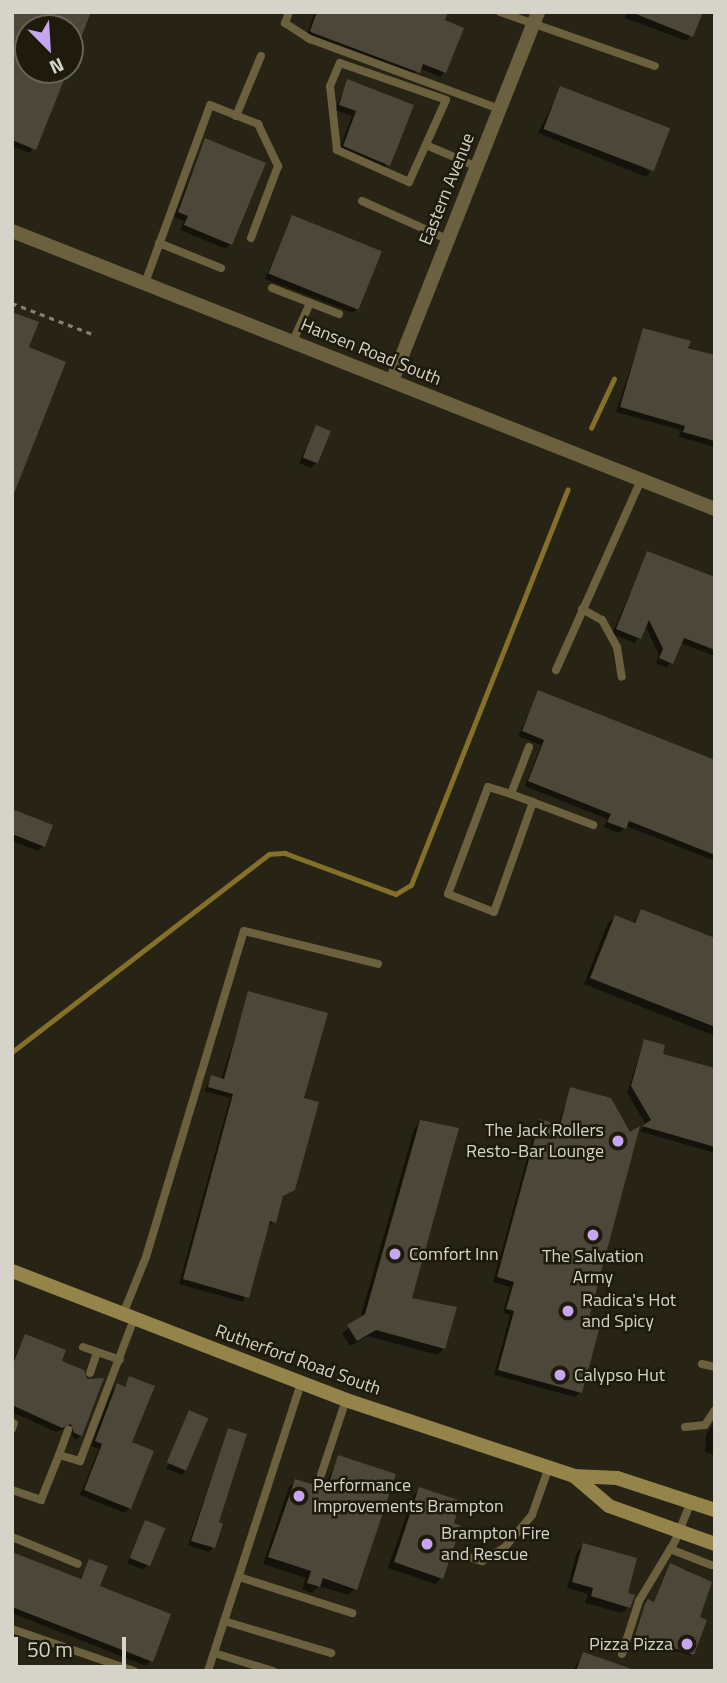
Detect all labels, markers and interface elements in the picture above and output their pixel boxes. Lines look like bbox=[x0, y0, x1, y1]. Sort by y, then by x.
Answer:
north arrow bbox=[14, 14, 84, 84]
text: N bbox=[45, 51, 69, 83]
street label: Eastern Avenue bbox=[415, 130, 479, 248]
street label: Hansen Road South bbox=[298, 314, 444, 390]
place label: The Jack Rollers Resto-Bar Lounge bbox=[466, 1120, 604, 1162]
marker: The Jack Rollers Resto-Bar Lounge bbox=[610, 1133, 626, 1149]
marker: The Salvation Army bbox=[585, 1227, 601, 1243]
place label: Comfort Inn bbox=[409, 1243, 499, 1265]
marker: Comfort Inn bbox=[387, 1246, 403, 1262]
place label: The Salvation Army bbox=[542, 1246, 644, 1288]
place label: Radica's Hot and Spicy bbox=[582, 1290, 676, 1332]
marker: Radica's Hot and Spicy bbox=[560, 1303, 576, 1319]
street label: Rutherford Road South bbox=[212, 1320, 384, 1400]
place label: Calypso Hut bbox=[574, 1364, 665, 1386]
marker: Calypso Hut bbox=[552, 1367, 568, 1383]
place label: Performance Improvements Brampton bbox=[313, 1475, 504, 1518]
marker: Performance Improvements Brampton bbox=[291, 1488, 307, 1504]
place label: Brampton Fire and Rescue bbox=[441, 1523, 550, 1566]
marker: Brampton Fire and Rescue bbox=[419, 1536, 435, 1552]
scale bar bbox=[18, 1624, 130, 1668]
text: 50 m bbox=[27, 1633, 73, 1665]
place label: Pizza Pizza bbox=[589, 1633, 673, 1655]
marker: Pizza Pizza bbox=[679, 1636, 695, 1652]

